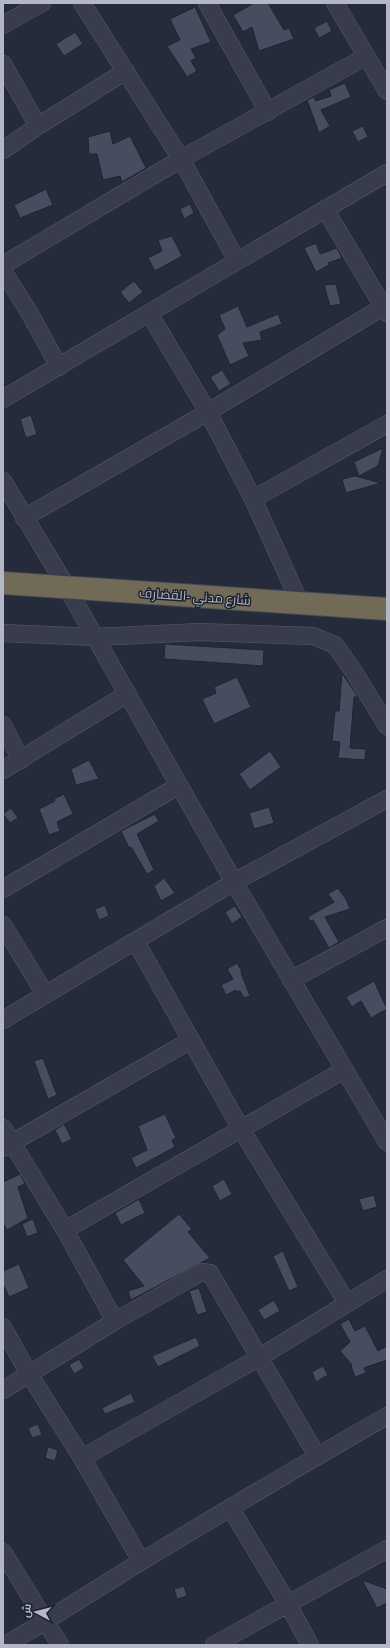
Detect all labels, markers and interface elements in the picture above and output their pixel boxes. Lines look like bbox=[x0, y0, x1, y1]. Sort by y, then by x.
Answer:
street label: شارع مدني -القضارف bbox=[138, 584, 251, 611]
north arrow bbox=[16, 1592, 56, 1632]
text: ش bbox=[18, 1603, 35, 1619]

